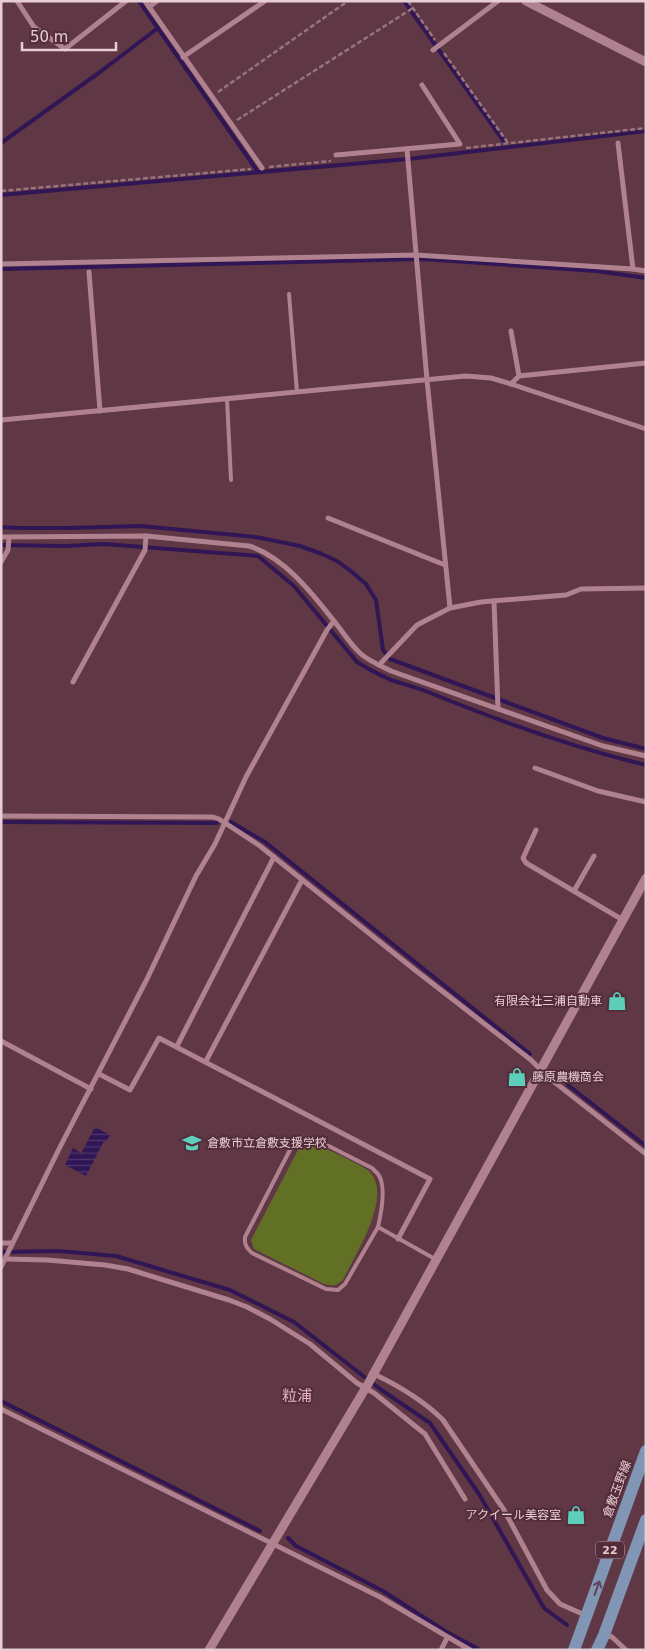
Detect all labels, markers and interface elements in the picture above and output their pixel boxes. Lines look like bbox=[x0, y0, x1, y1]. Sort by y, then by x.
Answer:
scale bar bbox=[22, 20, 116, 52]
text: 50 m bbox=[30, 28, 68, 46]
shop icon: 有限会社三浦自動車 bbox=[606, 990, 628, 1012]
place label: 有限会社三浦自動車 bbox=[494, 994, 602, 1008]
shop icon: 藤原農機商会 bbox=[506, 1066, 528, 1088]
place label: 藤原農機商会 bbox=[532, 1070, 604, 1084]
school or university icon: 倉敷市立倉敷支援学校 bbox=[181, 1132, 203, 1154]
place label: 倉敷市立倉敷支援学校 bbox=[207, 1136, 327, 1150]
district label: 粒浦 bbox=[282, 1387, 312, 1405]
street label: 倉敷玉野線 bbox=[600, 1458, 634, 1520]
shop icon: アクイール美容室 bbox=[565, 1504, 587, 1526]
place label: アクイール美容室 bbox=[466, 1508, 561, 1522]
road number: 22 bbox=[596, 1542, 624, 1558]
one-way arrow bbox=[593, 1580, 602, 1596]

